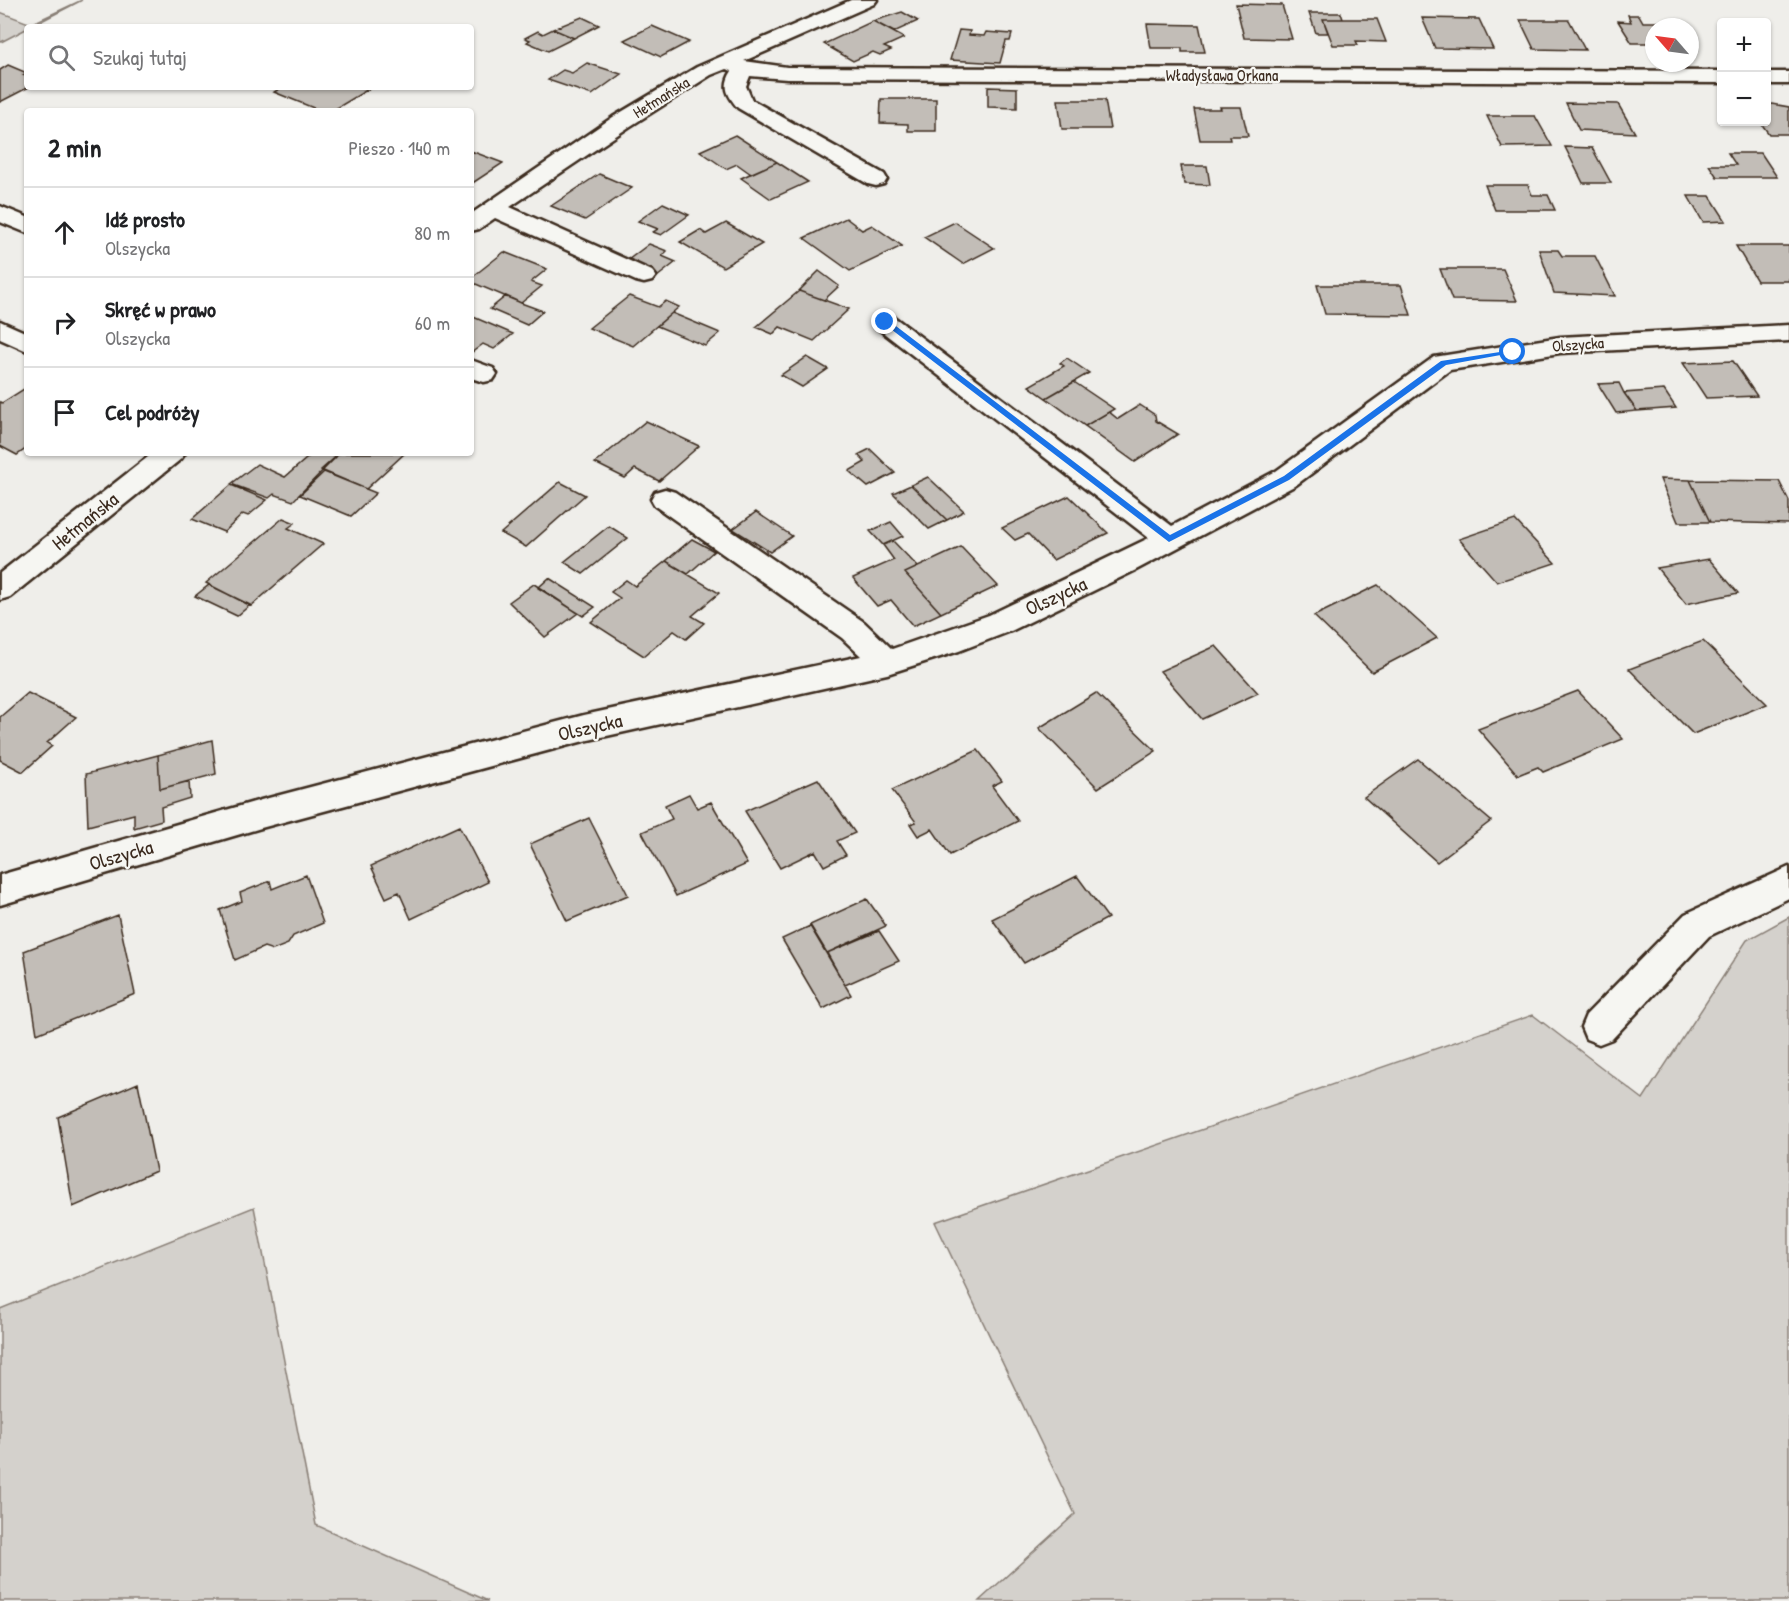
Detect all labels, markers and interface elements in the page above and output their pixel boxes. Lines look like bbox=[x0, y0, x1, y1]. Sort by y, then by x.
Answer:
north arrow bbox=[1645, 18, 1699, 72]
map controls bbox=[1717, 18, 1771, 126]
button: + bbox=[1717, 18, 1771, 72]
search box bbox=[24, 24, 474, 90]
icon: search bbox=[45, 41, 78, 74]
text: Szukaj tutaj bbox=[93, 42, 187, 72]
street label: Władysława Orkana bbox=[1166, 64, 1278, 86]
street label: Hetmańska bbox=[629, 71, 693, 123]
button: − bbox=[1717, 72, 1771, 126]
text: 2 min bbox=[48, 130, 101, 165]
text: Pieszo · 140 m bbox=[349, 134, 450, 161]
text: Idź prosto bbox=[105, 204, 185, 234]
icon: ahead bbox=[48, 216, 81, 249]
text: 80 m bbox=[414, 219, 450, 246]
text: Olszycka bbox=[105, 234, 170, 261]
text: Skręć w prawo bbox=[105, 294, 216, 324]
icon: right bbox=[48, 306, 81, 339]
route end bbox=[871, 308, 897, 334]
text: 60 m bbox=[415, 309, 450, 336]
text: Olszycka bbox=[105, 324, 170, 351]
street label: Olszycka bbox=[1551, 331, 1605, 357]
route start bbox=[1499, 338, 1525, 364]
icon: arrive bbox=[48, 396, 81, 429]
text: Cel podróży bbox=[105, 397, 200, 427]
street label: Hetmańska bbox=[46, 485, 124, 556]
street label: Olszycka bbox=[1021, 569, 1091, 622]
street label: Olszycka bbox=[555, 706, 625, 747]
street label: Olszycka bbox=[86, 833, 156, 876]

